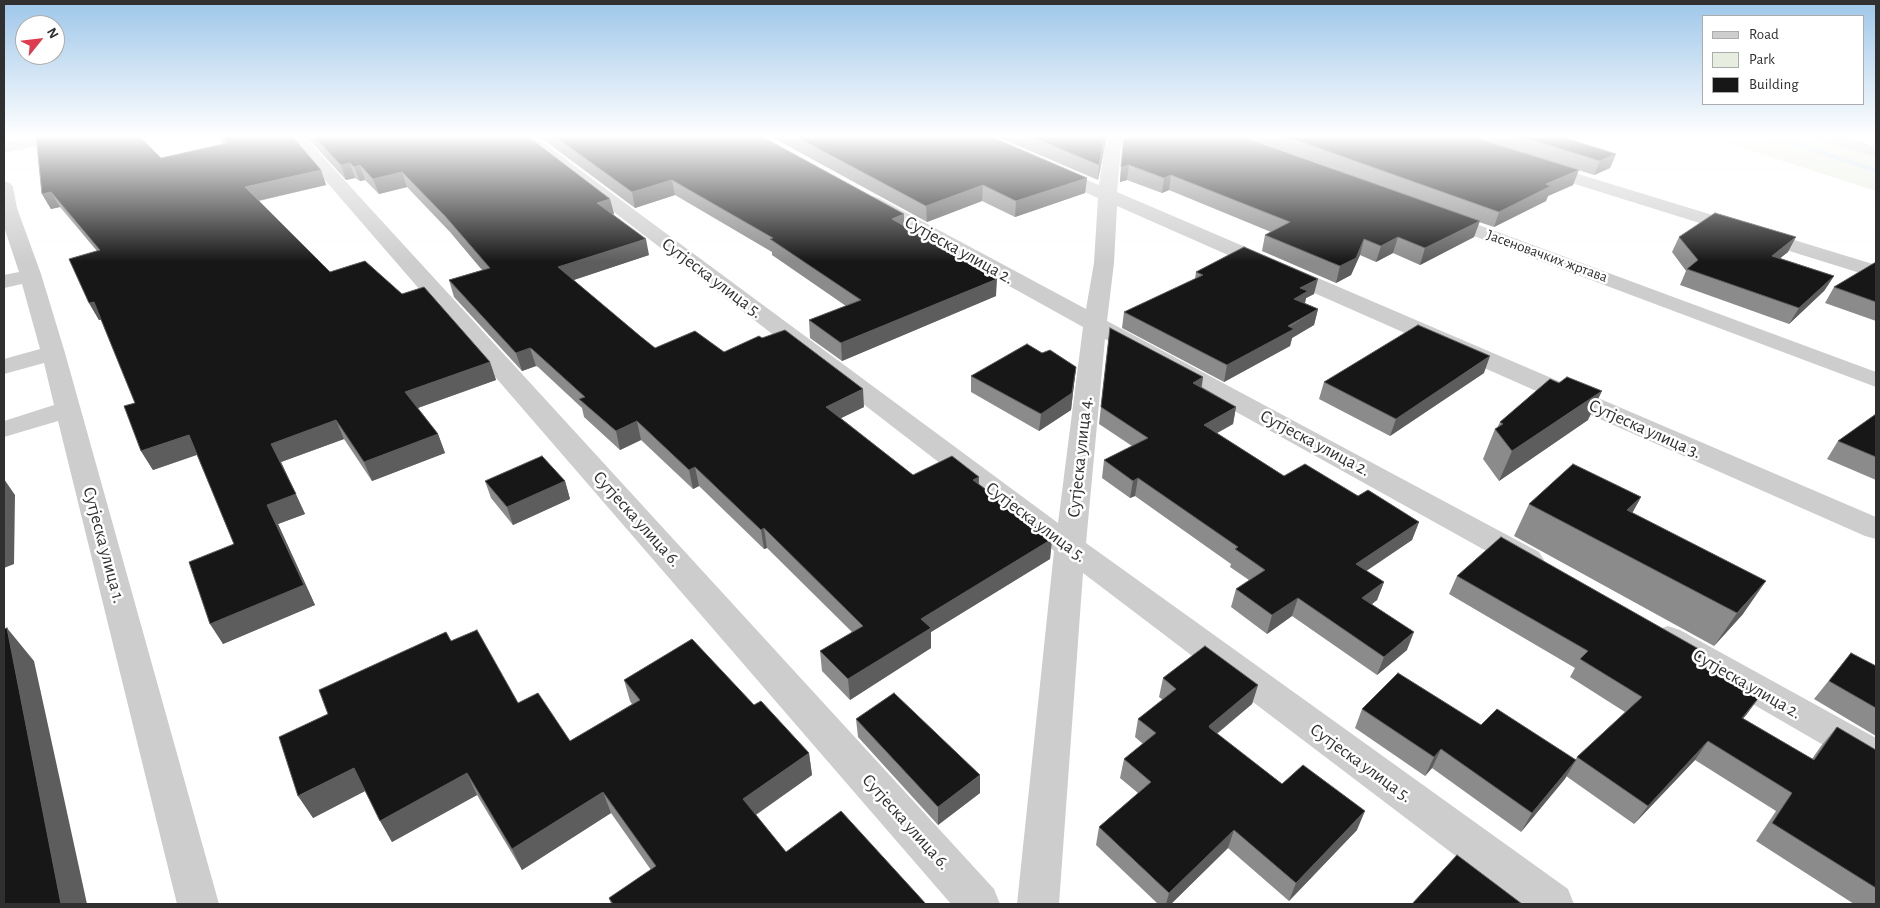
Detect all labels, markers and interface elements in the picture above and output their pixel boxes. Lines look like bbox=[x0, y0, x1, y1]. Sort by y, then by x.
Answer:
north arrow bbox=[15, 15, 65, 65]
legend bbox=[1702, 15, 1865, 105]
text: N bbox=[44, 26, 61, 41]
text: Road bbox=[1749, 27, 1779, 42]
text: Park bbox=[1749, 52, 1775, 67]
text: Building bbox=[1749, 77, 1799, 92]
street label: Сутјеска улица 2. bbox=[901, 211, 1017, 289]
street label: Јасеновачких жртава bbox=[1484, 226, 1610, 286]
street label: Сутјеска улица 5. bbox=[657, 233, 767, 323]
street label: Сутјеска улица 4. bbox=[1063, 395, 1097, 519]
street label: Сутјеска улица 3. bbox=[1585, 395, 1705, 463]
street label: Сутјеска улица 2. bbox=[1256, 405, 1374, 481]
street label: Сутјеска улица 6. bbox=[588, 466, 686, 572]
street label: Сутјеска улица 5. bbox=[981, 477, 1091, 567]
street label: Сутјеска улица 1. bbox=[78, 484, 130, 606]
street label: Сутјеска улица 2. bbox=[1689, 644, 1805, 724]
street label: Сутјеска улица 5. bbox=[1306, 719, 1416, 807]
street label: Сутјеска улица 6. bbox=[857, 769, 955, 875]

